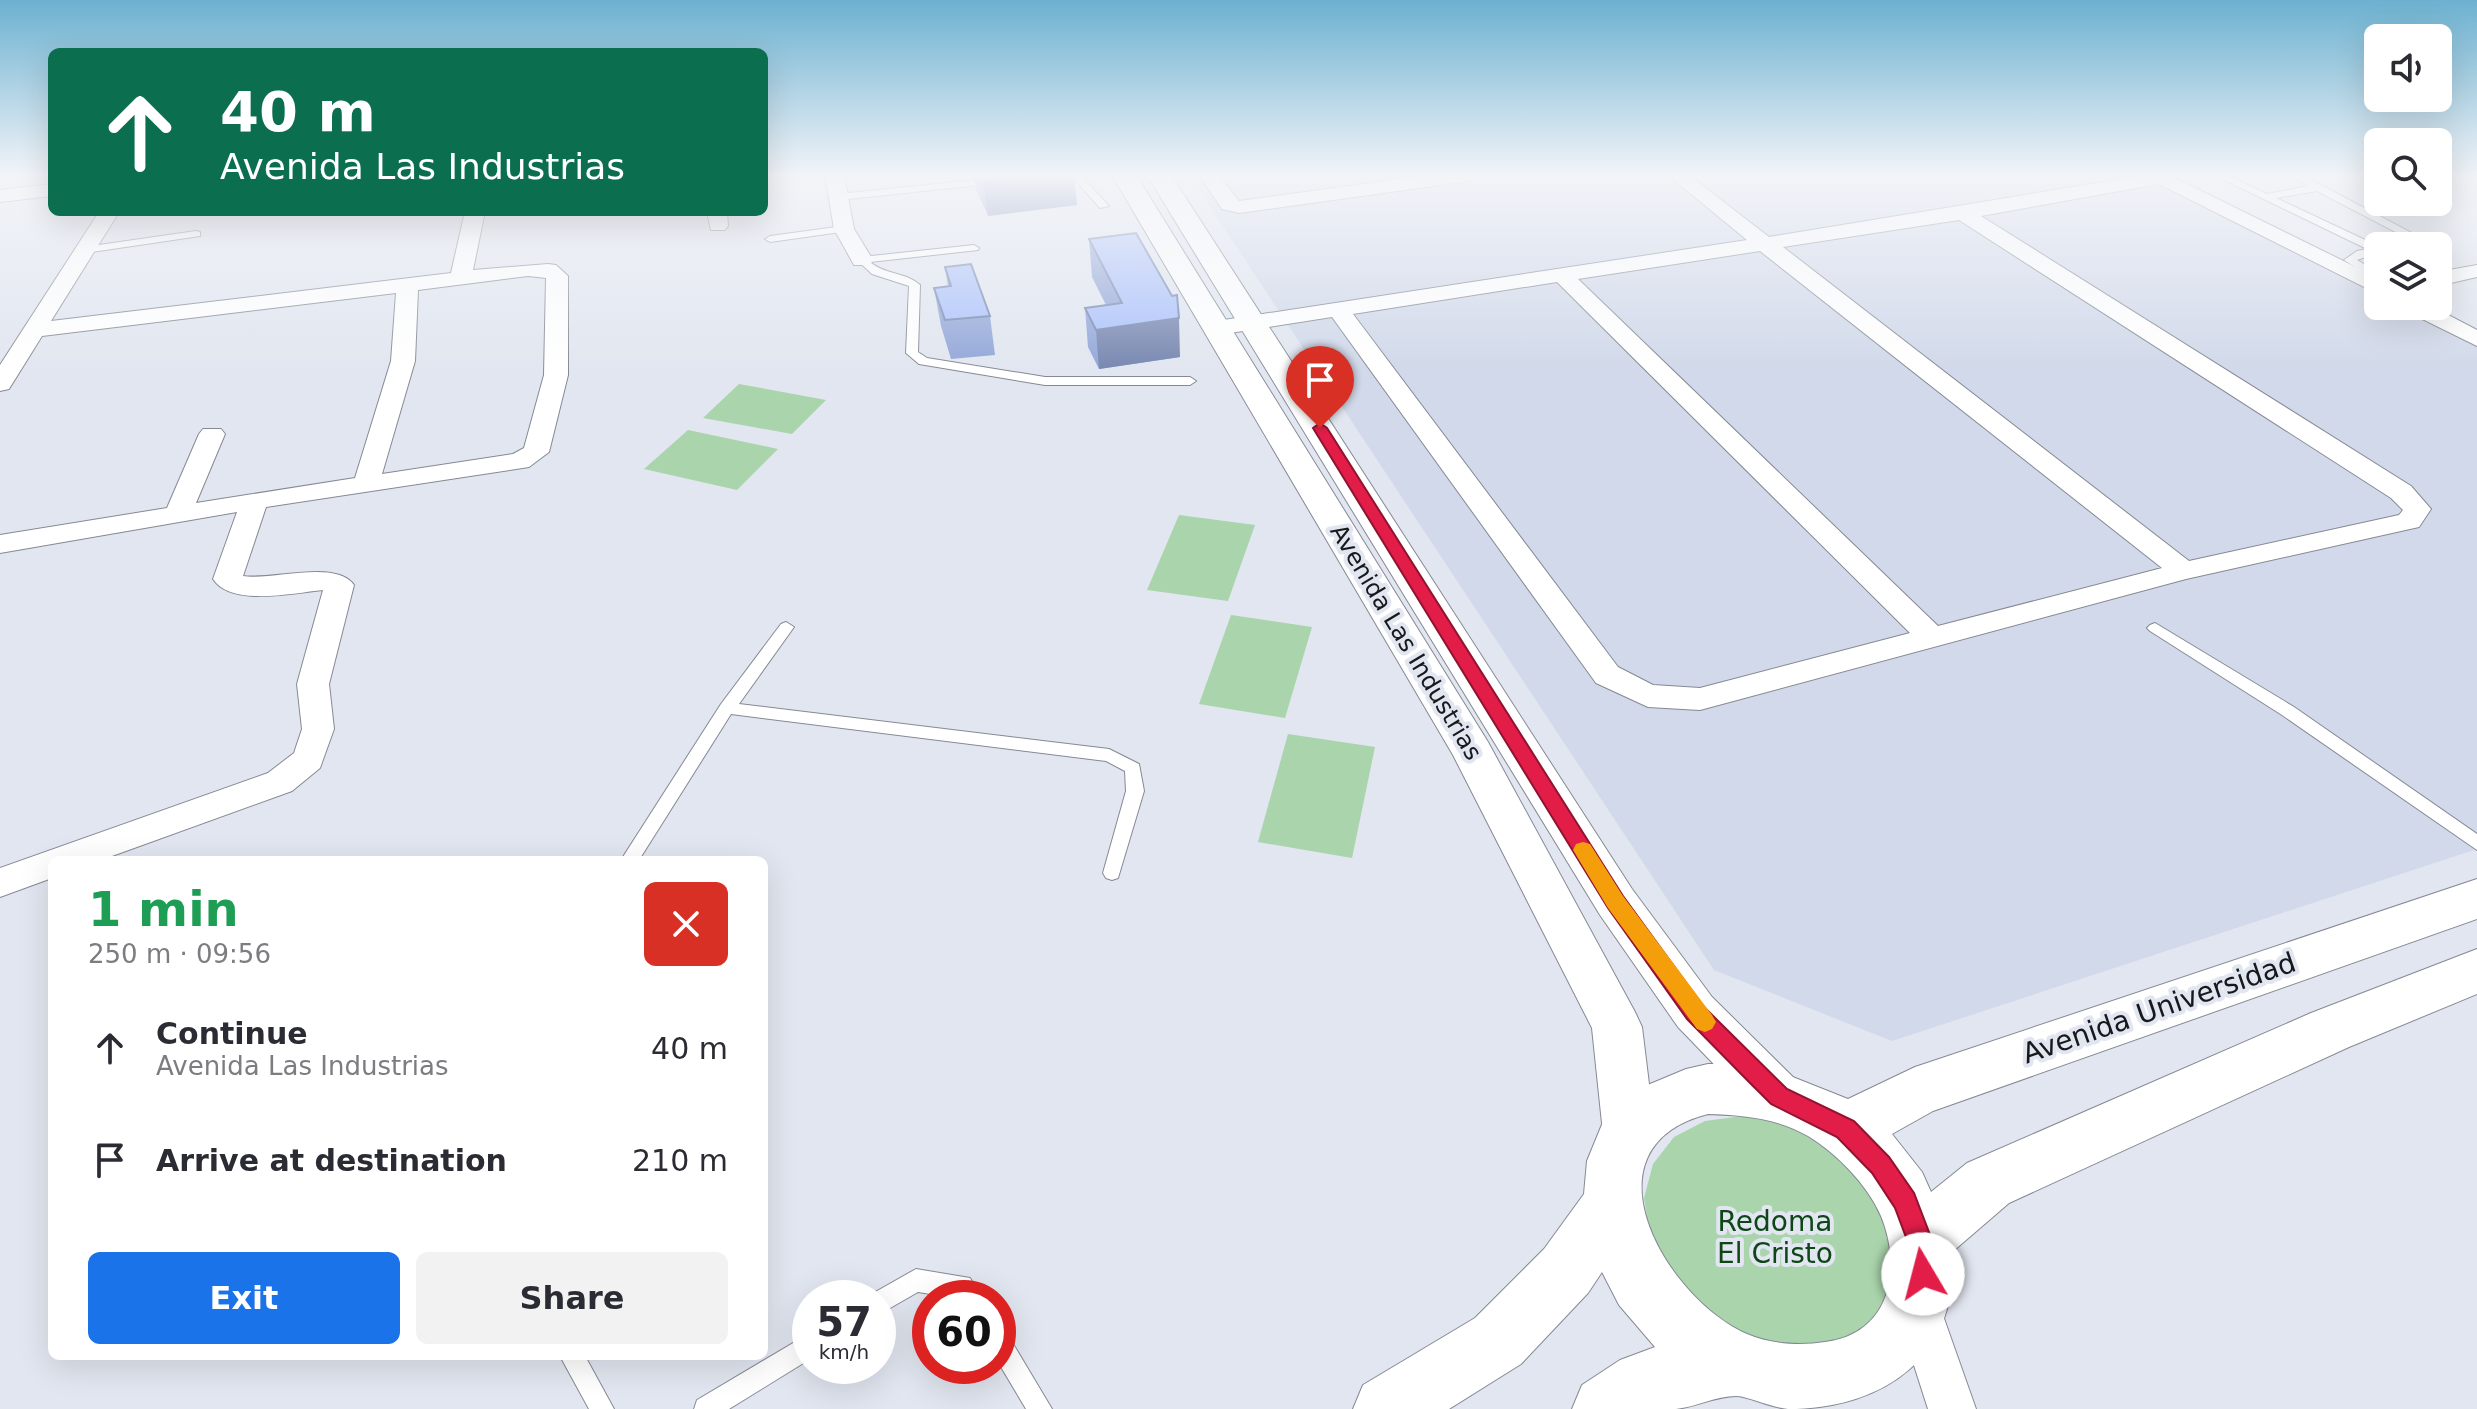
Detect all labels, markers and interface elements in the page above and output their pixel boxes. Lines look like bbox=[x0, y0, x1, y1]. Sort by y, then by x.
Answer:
map controls bbox=[2364, 24, 2452, 320]
button: sound bbox=[2364, 24, 2452, 112]
text: 40 m bbox=[220, 79, 376, 144]
icon: ahead bbox=[88, 80, 192, 184]
button: search bbox=[2364, 128, 2452, 216]
text: Avenida Las Industrias bbox=[220, 146, 625, 187]
button: layers bbox=[2364, 232, 2452, 320]
pin bbox=[1286, 346, 1354, 428]
icon: arrive bbox=[1298, 358, 1342, 402]
street label: Avenida Las Industrias bbox=[1324, 519, 1488, 765]
text: 1 min bbox=[88, 881, 239, 937]
button: close bbox=[644, 882, 728, 966]
text: 250 m · 09:56 bbox=[88, 939, 271, 969]
street label: Avenida Universidad bbox=[2018, 946, 2300, 1070]
text: Continue bbox=[156, 1016, 308, 1051]
icon: ahead bbox=[88, 1026, 132, 1070]
text: 40 m bbox=[651, 1031, 728, 1066]
text: Avenida Las Industrias bbox=[156, 1051, 449, 1081]
icon: arrive bbox=[88, 1138, 132, 1182]
text: Arrive at destination bbox=[156, 1143, 507, 1178]
text: 210 m bbox=[632, 1143, 728, 1178]
park label: Redoma El Cristo bbox=[1717, 1205, 1833, 1270]
position arrow bbox=[1881, 1232, 1965, 1316]
button: Exit bbox=[88, 1252, 400, 1344]
button: Share bbox=[416, 1252, 728, 1344]
speed limit sign: 60 bbox=[912, 1280, 1016, 1384]
text: 57 bbox=[816, 1299, 872, 1345]
text: km/h bbox=[819, 1340, 869, 1364]

